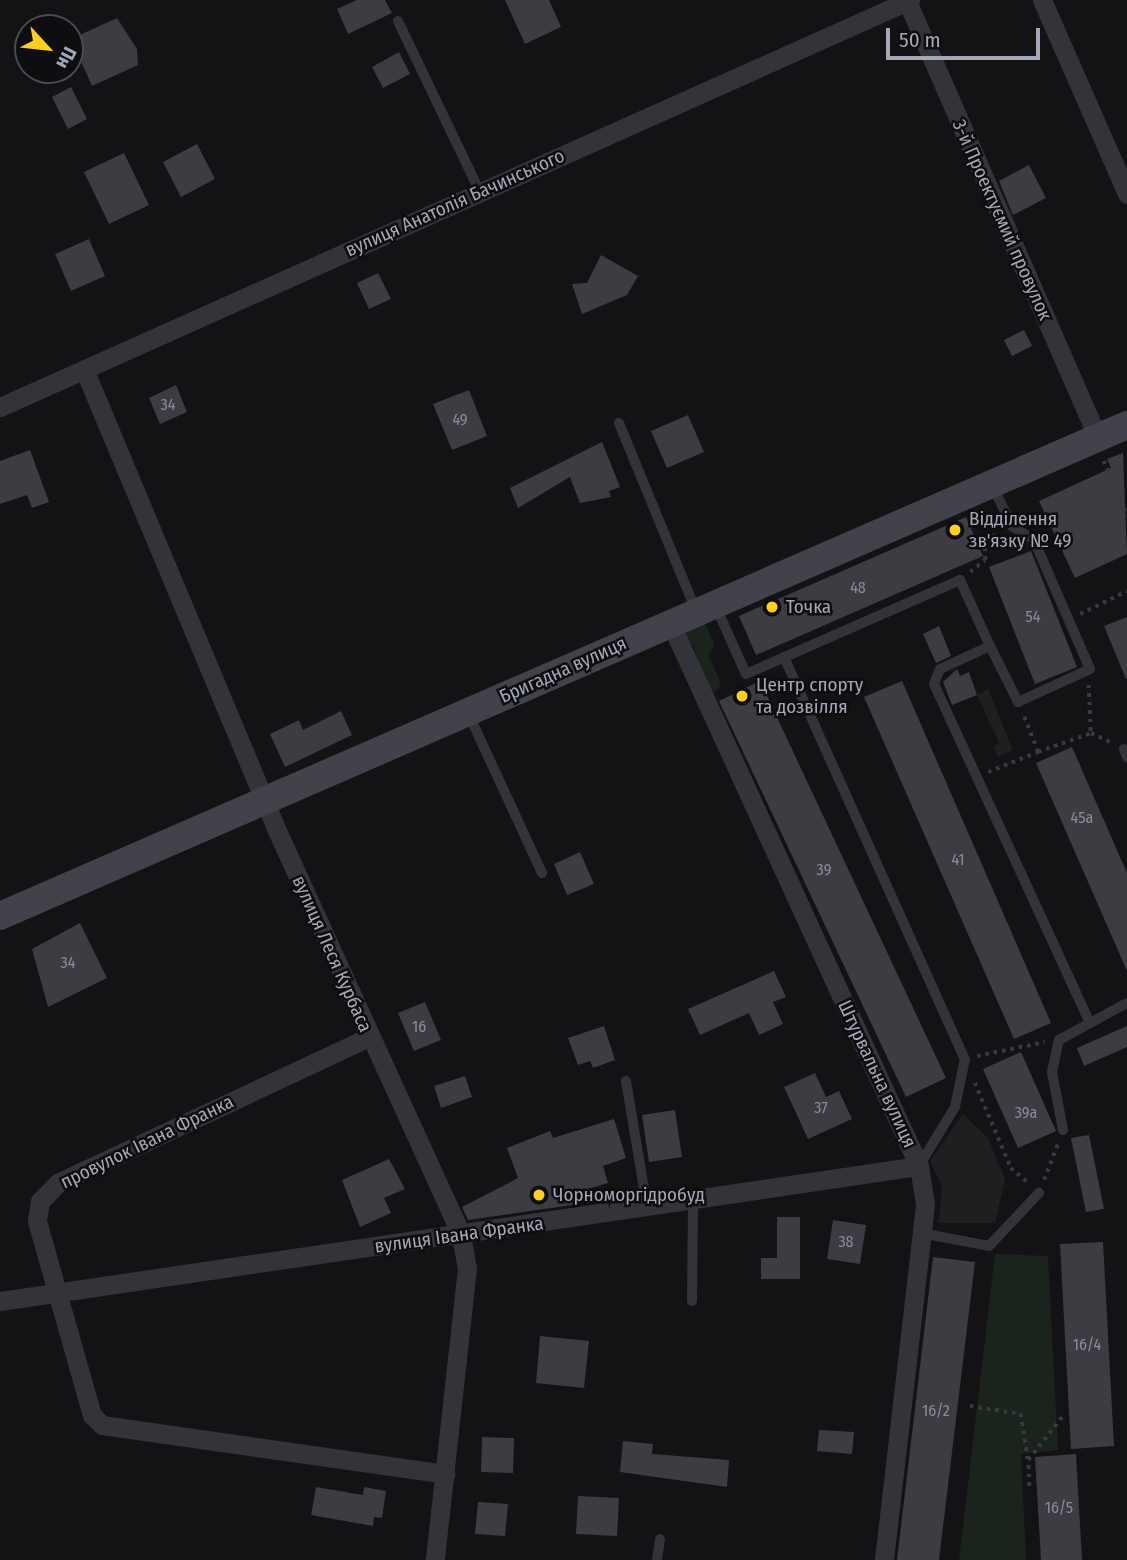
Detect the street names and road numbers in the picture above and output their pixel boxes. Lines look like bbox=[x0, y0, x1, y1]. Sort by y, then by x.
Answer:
street label: 3-й Проектуємий провулок bbox=[947, 116, 1057, 324]
street label: вулиця Анатолія Бачинського bbox=[342, 144, 568, 262]
street label: Бригадна вулиця bbox=[496, 632, 630, 708]
street label: вулиця Леся Курбаса bbox=[287, 872, 377, 1036]
street label: Штурвальна вулиця bbox=[833, 997, 921, 1151]
street label: провулок Івана Франка bbox=[57, 1090, 237, 1194]
street label: вулиця Івана Франка bbox=[373, 1212, 545, 1258]

